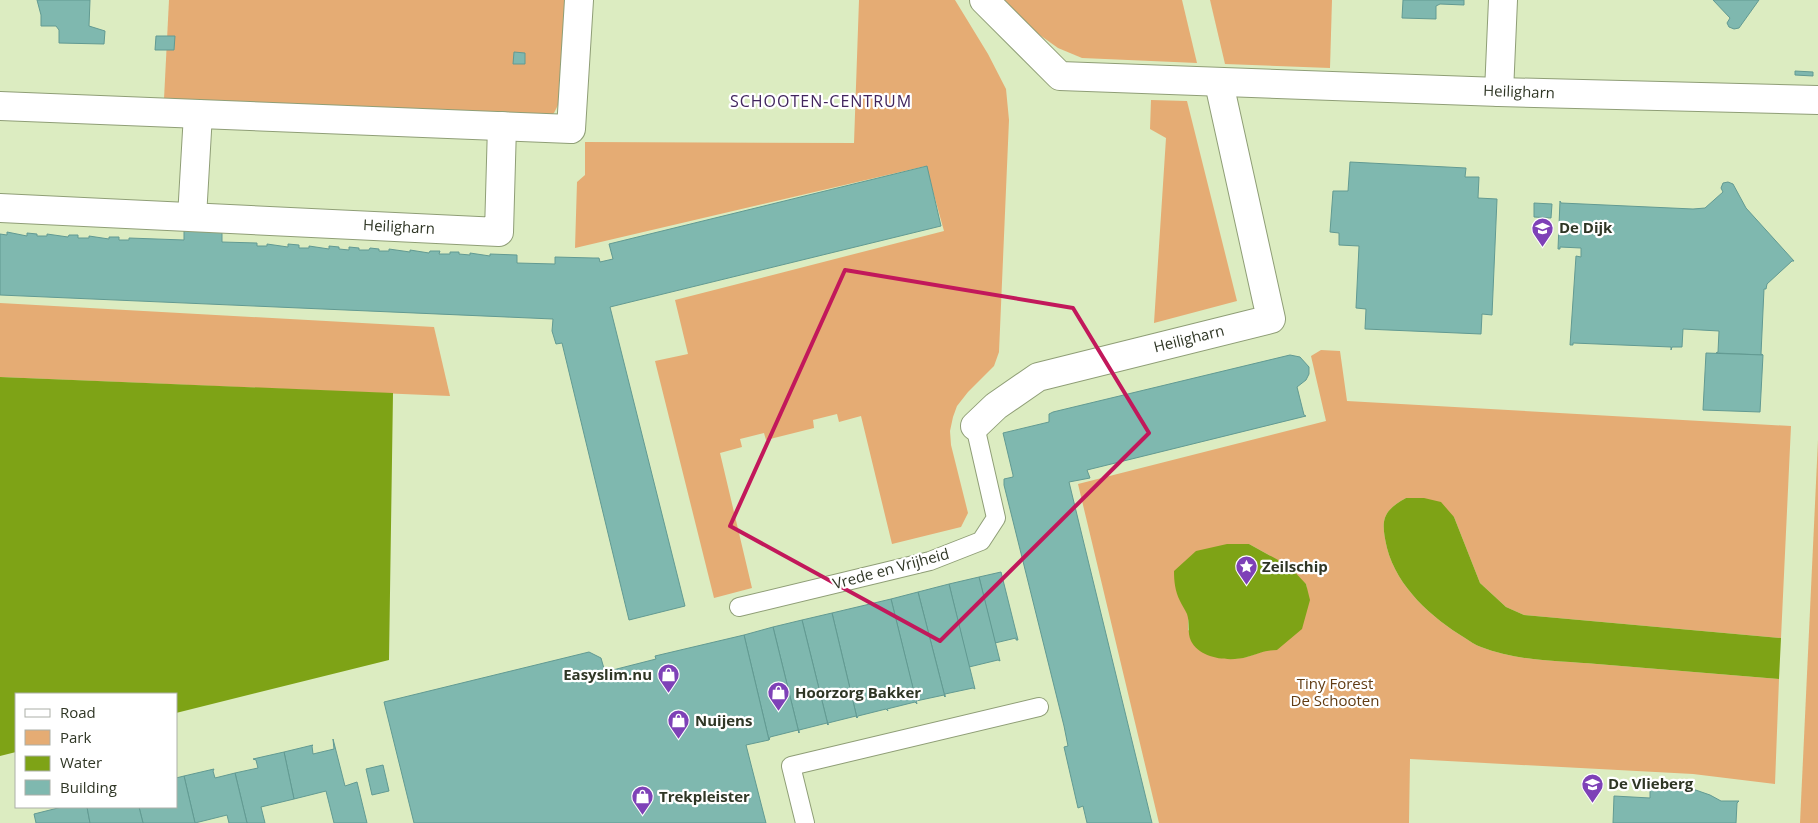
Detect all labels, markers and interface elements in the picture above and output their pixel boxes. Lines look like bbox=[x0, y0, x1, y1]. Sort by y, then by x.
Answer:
street label: Heiligharn bbox=[1483, 80, 1555, 102]
district label: SCHOOTEN-CENTRUM bbox=[730, 90, 912, 112]
street label: Heiligharn bbox=[363, 214, 435, 238]
school or university icon: De Dijk bbox=[1531, 216, 1555, 247]
place label: De Dijk bbox=[1559, 217, 1613, 237]
street label: Heiligharn bbox=[1151, 320, 1226, 356]
street label: Vrede en Vrijheid bbox=[830, 543, 951, 593]
place icon: Zeilschip bbox=[1234, 555, 1258, 586]
place label: Zeilschip bbox=[1262, 556, 1328, 576]
shop icon: Easyslim.nu bbox=[656, 663, 680, 694]
place label: Easyslim.nu bbox=[563, 664, 652, 684]
park label: Tiny Forest De Schooten bbox=[1291, 673, 1379, 710]
shop icon: Hoorzorg Bakker bbox=[767, 681, 791, 712]
place label: Hoorzorg Bakker bbox=[795, 682, 921, 702]
legend bbox=[15, 693, 178, 808]
text: Road bbox=[60, 702, 96, 722]
shop icon: Nuijens bbox=[667, 709, 691, 740]
place label: Nuijens bbox=[695, 710, 752, 730]
text: Park bbox=[60, 727, 91, 747]
text: Water bbox=[60, 752, 102, 772]
school or university icon: De Vlieberg bbox=[1580, 772, 1604, 803]
place label: De Vlieberg bbox=[1608, 773, 1694, 793]
text: Building bbox=[60, 777, 117, 797]
shop icon: Trekpleister bbox=[631, 785, 655, 816]
place label: Trekpleister bbox=[659, 786, 750, 806]

